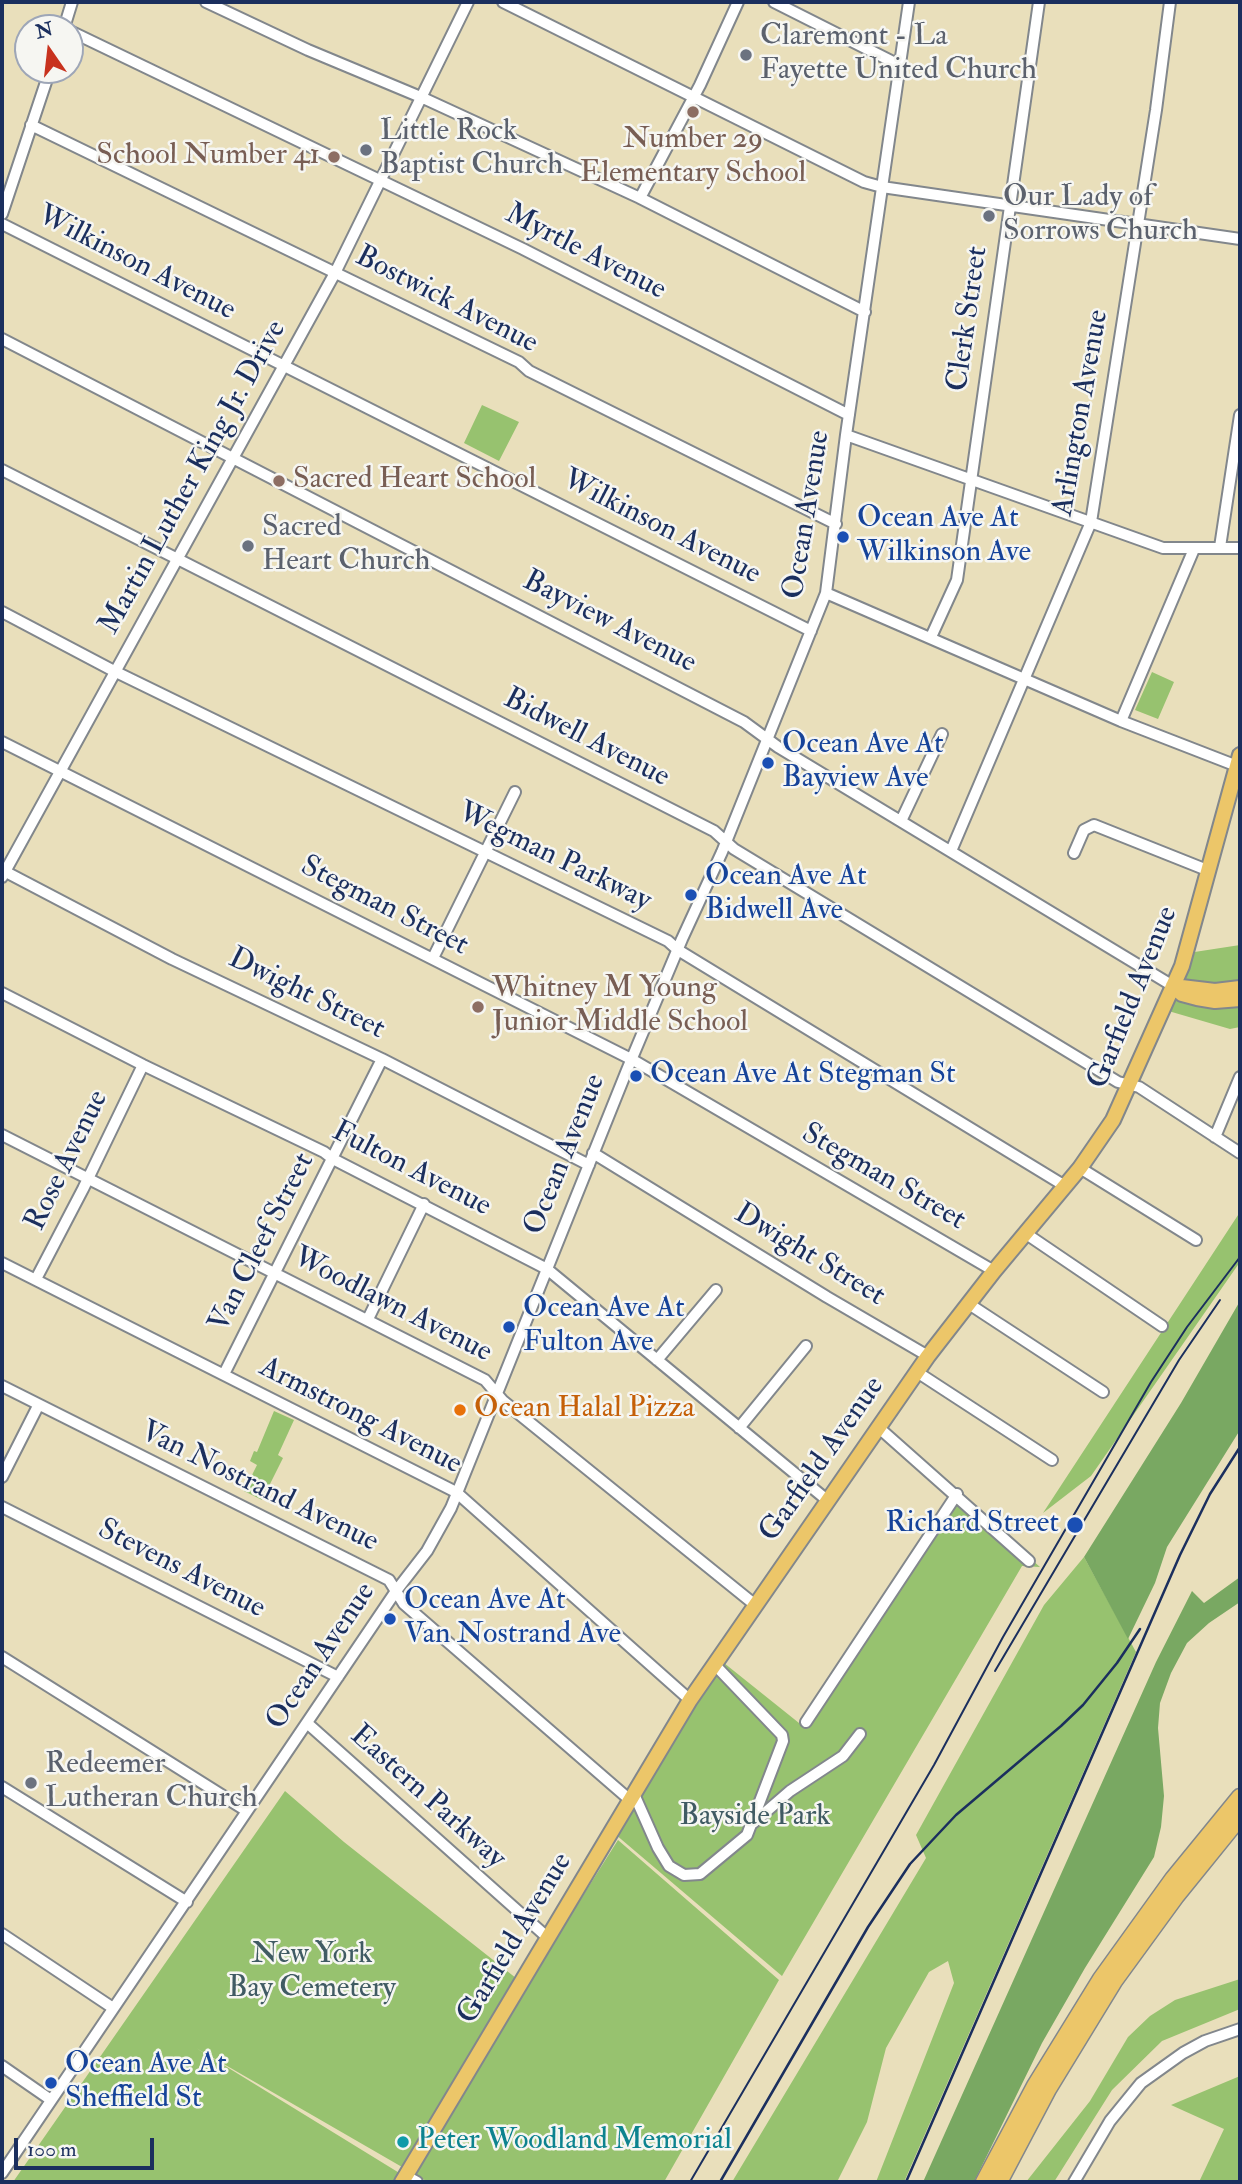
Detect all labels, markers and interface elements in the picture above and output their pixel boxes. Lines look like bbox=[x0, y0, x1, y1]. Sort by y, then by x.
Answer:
north arrow bbox=[14, 14, 84, 84]
text: N bbox=[33, 17, 56, 44]
place label: Claremont - La Fayette United Church bbox=[760, 20, 1037, 90]
marker: Claremont - La Fayette United Church bbox=[738, 47, 754, 63]
marker: Number 29 Elementary School bbox=[685, 104, 701, 120]
place label: Little Rock Baptist Church bbox=[380, 115, 563, 186]
place label: Number 29 Elementary School bbox=[580, 123, 806, 194]
place label: School Number 41 bbox=[96, 139, 320, 175]
marker: Little Rock Baptist Church bbox=[358, 142, 374, 158]
marker: School Number 41 bbox=[326, 149, 342, 165]
place label: Our Lady of Sorrows Church bbox=[1003, 181, 1198, 251]
street label: Myrtle Avenue bbox=[499, 197, 671, 309]
street label: Wilkinson Avenue bbox=[31, 199, 241, 329]
marker: Our Lady of Sorrows Church bbox=[981, 208, 997, 224]
street label: Bostwick Avenue bbox=[349, 240, 543, 362]
street label: Clerk Street bbox=[941, 244, 997, 394]
street label: Arlington Avenue bbox=[1046, 307, 1118, 519]
street label: Martin Luther King Jr. Drive bbox=[93, 315, 295, 641]
street label: Ocean Avenue bbox=[777, 428, 839, 602]
place label: Sacred Heart School bbox=[293, 463, 536, 499]
street label: Wilkinson Avenue bbox=[556, 463, 766, 593]
marker: Sacred Heart School bbox=[271, 473, 287, 489]
place label: Ocean Ave At Wilkinson Ave bbox=[857, 502, 1031, 572]
place label: Sacred Heart Church bbox=[262, 511, 430, 582]
marker: Ocean Ave At Wilkinson Ave bbox=[835, 529, 851, 545]
marker: Sacred Heart Church bbox=[240, 538, 256, 554]
street label: Bayview Avenue bbox=[516, 564, 702, 682]
street label: Bidwell Avenue bbox=[497, 682, 675, 796]
place label: Ocean Ave At Bayview Ave bbox=[782, 728, 944, 798]
marker: Ocean Ave At Bayview Ave bbox=[760, 755, 776, 771]
street label: Wegman Parkway bbox=[452, 796, 656, 920]
street label: Stegman Street bbox=[294, 849, 474, 965]
place label: Ocean Ave At Bidwell Ave bbox=[705, 860, 867, 930]
marker: Ocean Ave At Bidwell Ave bbox=[683, 887, 699, 903]
street label: Garfield Avenue bbox=[1081, 902, 1187, 1094]
street label: Dwight Street bbox=[222, 942, 390, 1048]
place label: Whitney M Young Junior Middle School bbox=[492, 972, 748, 1042]
marker: Whitney M Young Junior Middle School bbox=[470, 999, 486, 1015]
place label: Ocean Ave At Stegman St bbox=[650, 1058, 956, 1094]
marker: Ocean Ave At Stegman St bbox=[628, 1068, 644, 1084]
street label: Ocean Avenue bbox=[517, 1069, 615, 1241]
street label: Rose Avenue bbox=[19, 1085, 117, 1237]
street label: Fulton Avenue bbox=[325, 1115, 497, 1225]
street label: Stegman Street bbox=[795, 1117, 971, 1239]
street label: Van Cleef Street bbox=[203, 1148, 323, 1338]
street label: Dwight Street bbox=[727, 1197, 891, 1315]
street label: Woodlawn Avenue bbox=[287, 1240, 497, 1372]
place label: Ocean Ave At Fulton Ave bbox=[523, 1292, 685, 1362]
marker: Ocean Ave At Fulton Ave bbox=[501, 1319, 517, 1335]
street label: Armstrong Avenue bbox=[253, 1350, 467, 1484]
street label: Garfield Avenue bbox=[753, 1371, 893, 1549]
place label: Ocean Halal Pizza bbox=[474, 1392, 695, 1428]
marker: Ocean Halal Pizza bbox=[452, 1402, 468, 1418]
street label: Van Nostrand Avenue bbox=[134, 1415, 384, 1561]
place label: Richard Street bbox=[885, 1507, 1059, 1543]
street label: Stevens Avenue bbox=[91, 1512, 271, 1628]
marker: Richard Street bbox=[1065, 1515, 1085, 1535]
street label: Ocean Avenue bbox=[260, 1576, 384, 1738]
place label: Ocean Ave At Van Nostrand Ave bbox=[404, 1584, 621, 1654]
marker: Ocean Ave At Van Nostrand Ave bbox=[382, 1611, 398, 1627]
street label: Eastern Parkway bbox=[342, 1719, 512, 1877]
place label: Redeemer Lutheran Church bbox=[45, 1748, 257, 1818]
marker: Redeemer Lutheran Church bbox=[23, 1775, 39, 1791]
park label: Bayside Park bbox=[679, 1800, 831, 1836]
street label: Garfield Avenue bbox=[451, 1847, 581, 2031]
park label: New York Bay Cemetery bbox=[228, 1938, 396, 2008]
place label: Ocean Ave At Sheffield St bbox=[65, 2048, 227, 2118]
marker: Ocean Ave At Sheffield St bbox=[43, 2075, 59, 2091]
scale bar bbox=[18, 2124, 158, 2168]
place label: Peter Woodland Memorial bbox=[417, 2124, 732, 2160]
marker: Peter Woodland Memorial bbox=[395, 2134, 411, 2150]
text: 100 m bbox=[27, 2136, 77, 2163]

